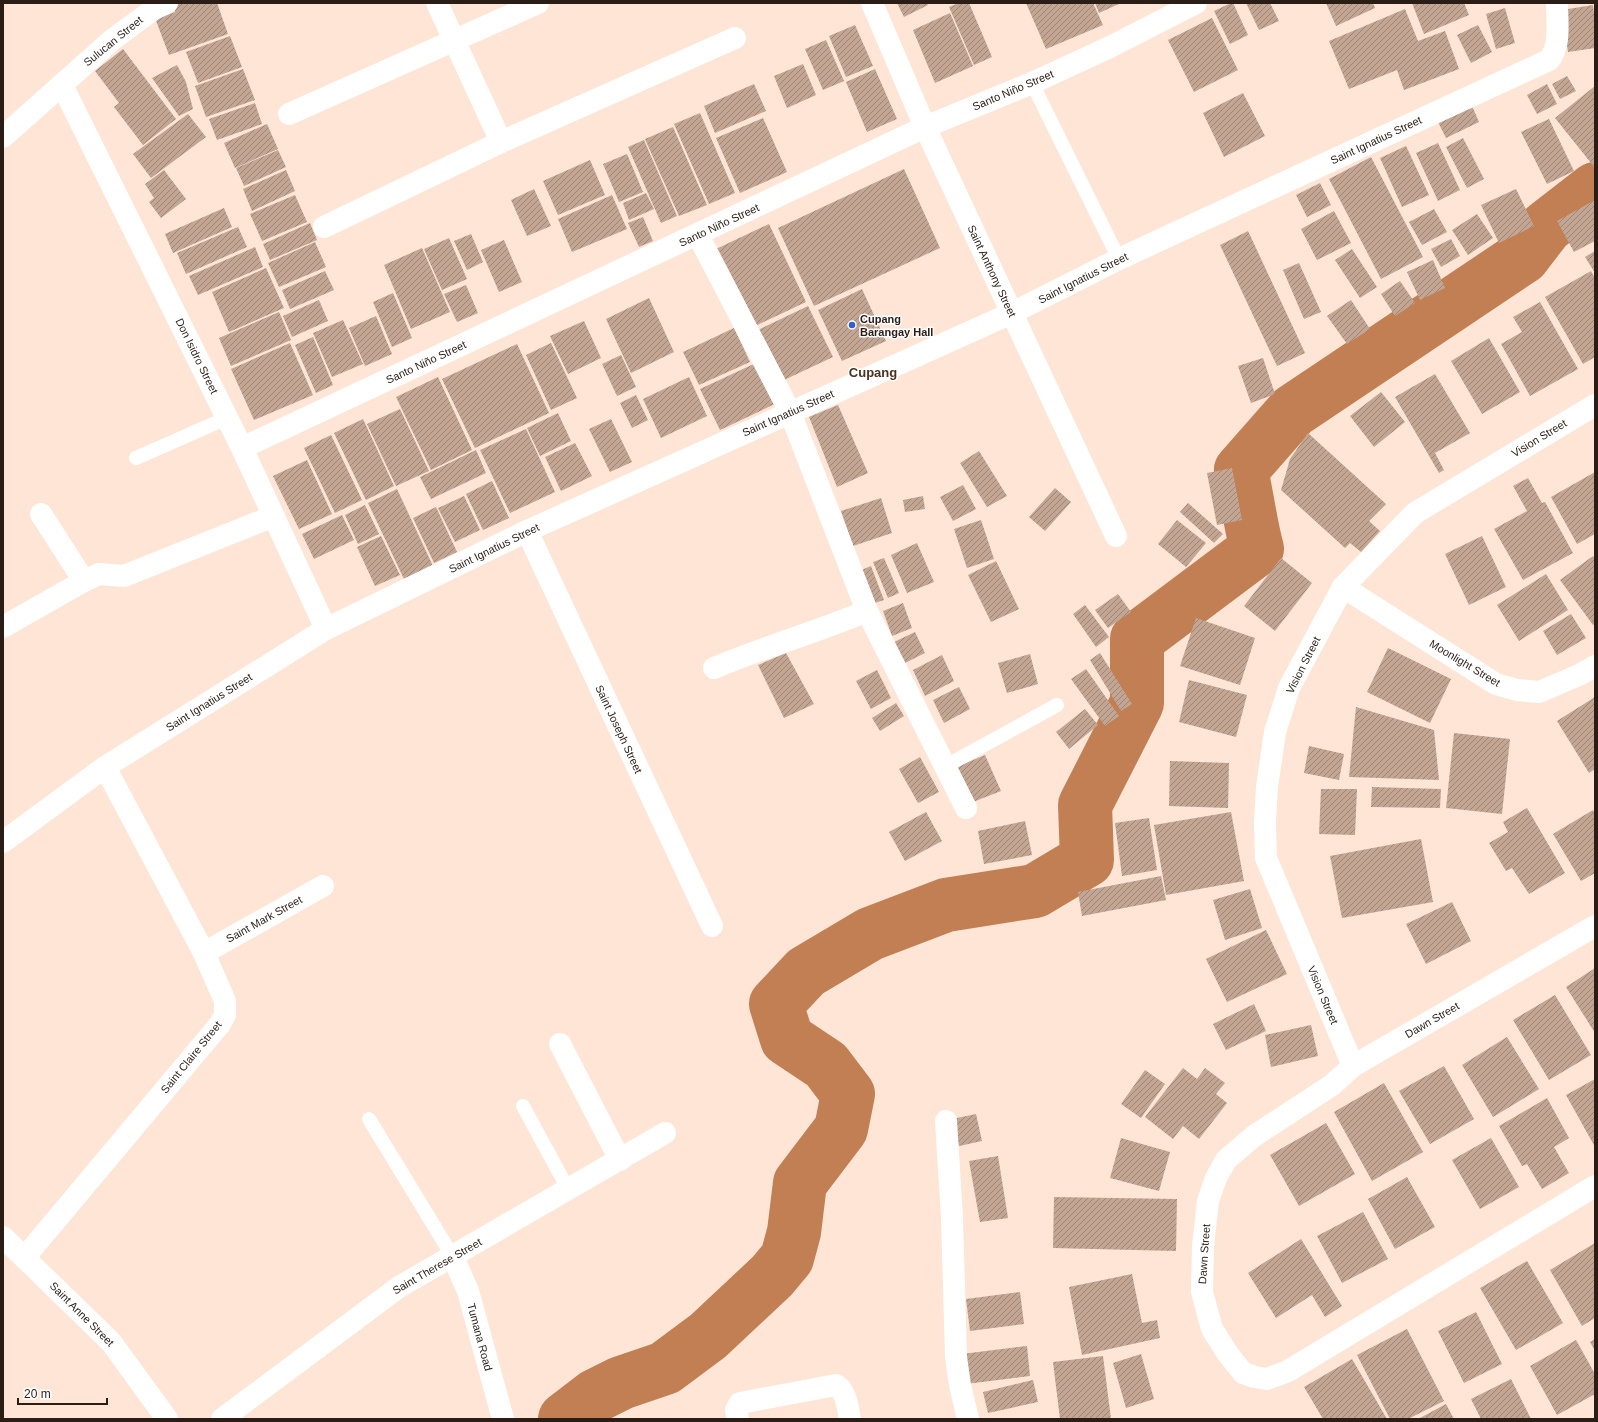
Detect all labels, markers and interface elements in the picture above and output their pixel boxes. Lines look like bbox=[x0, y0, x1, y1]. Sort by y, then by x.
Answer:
street label: Sulucan Street bbox=[81, 14, 145, 68]
street label: Santo Niño Street bbox=[971, 68, 1055, 112]
street label: Saint Ignatius Street bbox=[1329, 114, 1423, 166]
street label: Santo Niño Street bbox=[677, 201, 761, 249]
street label: Saint Anthony Street bbox=[965, 223, 1019, 319]
street label: Saint Ignatius Street bbox=[1036, 250, 1130, 306]
place label: Cupang Barangay Hall bbox=[860, 313, 933, 338]
street label: Don Isidro Street bbox=[174, 316, 220, 396]
marker: Cupang Barangay Hall bbox=[847, 320, 857, 330]
street label: Santo Niño Street bbox=[384, 338, 468, 386]
district label: Cupang bbox=[849, 365, 897, 380]
street label: Saint Ignatius Street bbox=[740, 387, 836, 439]
street label: Vision Street bbox=[1509, 417, 1569, 459]
street label: Saint Ignatius Street bbox=[447, 521, 541, 575]
street label: Vision Street bbox=[1284, 635, 1322, 695]
street label: Moonlight Street bbox=[1428, 637, 1502, 689]
street label: Saint Ignatius Street bbox=[164, 671, 254, 733]
street label: Saint Joseph Street bbox=[593, 683, 645, 775]
street label: Saint Mark Street bbox=[224, 893, 304, 945]
street label: Vision Street bbox=[1305, 964, 1341, 1026]
street label: Dawn Street bbox=[1403, 1000, 1461, 1040]
street label: Saint Claire Street bbox=[158, 1019, 224, 1095]
street label: Dawn Street bbox=[1196, 1223, 1212, 1285]
street label: Saint Therese Street bbox=[390, 1236, 484, 1296]
street label: Saint Anne Street bbox=[47, 1279, 117, 1349]
street label: Tumana Road bbox=[465, 1302, 495, 1372]
scale bar bbox=[18, 1380, 107, 1406]
text: 20 m bbox=[24, 1387, 51, 1401]

